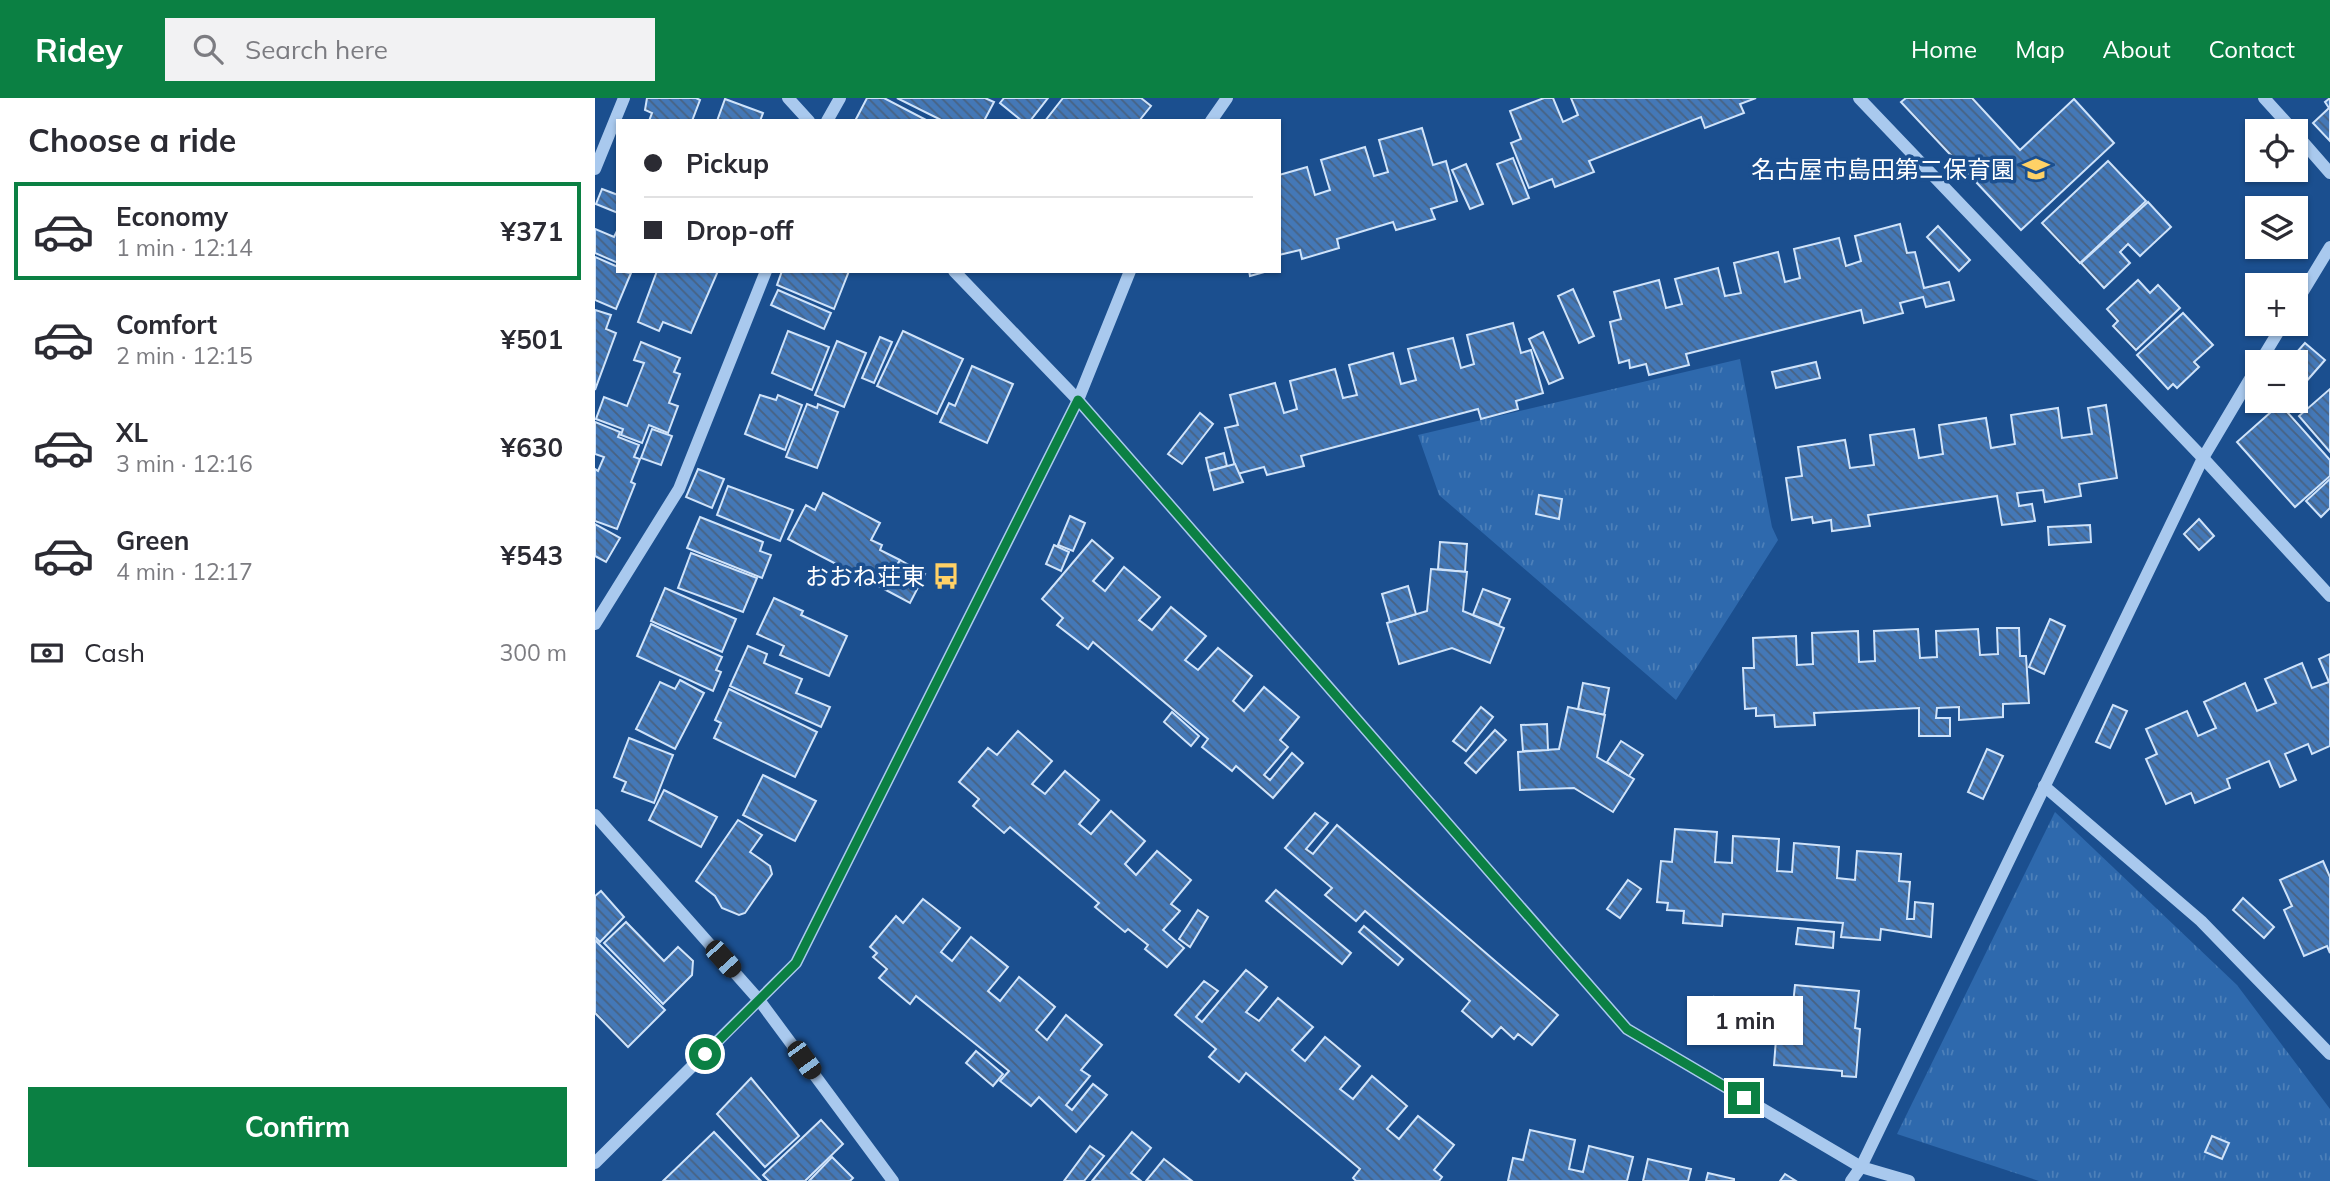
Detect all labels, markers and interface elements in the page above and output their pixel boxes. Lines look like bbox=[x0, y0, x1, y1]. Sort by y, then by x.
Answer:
search box bbox=[165, 18, 655, 81]
text: Ridey bbox=[35, 29, 123, 70]
icon: search bbox=[189, 30, 227, 68]
text: Search here bbox=[245, 33, 388, 66]
text: Home bbox=[1911, 34, 1977, 64]
text: Map bbox=[2015, 34, 2065, 64]
text: About bbox=[2103, 34, 2171, 64]
text: Contact bbox=[2209, 34, 2295, 64]
map controls bbox=[2245, 119, 2308, 413]
button: locate bbox=[2245, 119, 2308, 182]
text: Choose a ride bbox=[28, 120, 236, 160]
text: Pickup bbox=[686, 147, 769, 180]
place label: 名古屋市島田第二保育園 bbox=[1751, 154, 2015, 184]
school or university icon: 名古屋市島田第二保育園 bbox=[2021, 154, 2051, 184]
button: layers bbox=[2245, 196, 2308, 259]
icon: car bbox=[32, 200, 95, 263]
text: Economy bbox=[116, 200, 228, 233]
text: Drop-off bbox=[686, 214, 793, 247]
text: ¥371 bbox=[501, 215, 563, 248]
text: 1 min · 12:14 bbox=[116, 233, 253, 262]
button: + bbox=[2245, 273, 2308, 336]
icon: car bbox=[32, 308, 95, 371]
text: Comfort bbox=[116, 308, 217, 341]
text: ¥501 bbox=[501, 323, 563, 356]
text: 2 min · 12:15 bbox=[116, 341, 253, 370]
button: − bbox=[2245, 350, 2308, 413]
icon: car bbox=[32, 416, 95, 479]
text: XL bbox=[116, 416, 148, 449]
text: ¥630 bbox=[501, 431, 563, 464]
text: 3 min · 12:16 bbox=[116, 449, 253, 478]
icon: car bbox=[32, 524, 95, 587]
text: Green bbox=[116, 524, 189, 557]
text: ¥543 bbox=[501, 539, 563, 572]
text: 4 min · 12:17 bbox=[116, 557, 253, 586]
place label: おおね荘東 bbox=[805, 561, 925, 591]
bus stop icon: おおね荘東 bbox=[931, 561, 961, 591]
icon: cash bbox=[28, 634, 66, 672]
text: Cash bbox=[84, 636, 145, 669]
text: 300 m bbox=[499, 638, 567, 667]
car bbox=[702, 936, 745, 982]
callout: 1 min bbox=[1686, 996, 1802, 1046]
text: 1 min bbox=[1715, 1006, 1775, 1035]
car bbox=[784, 1037, 825, 1083]
route start bbox=[689, 1038, 721, 1070]
route end bbox=[1728, 1082, 1760, 1114]
button: Confirm bbox=[28, 1087, 567, 1167]

